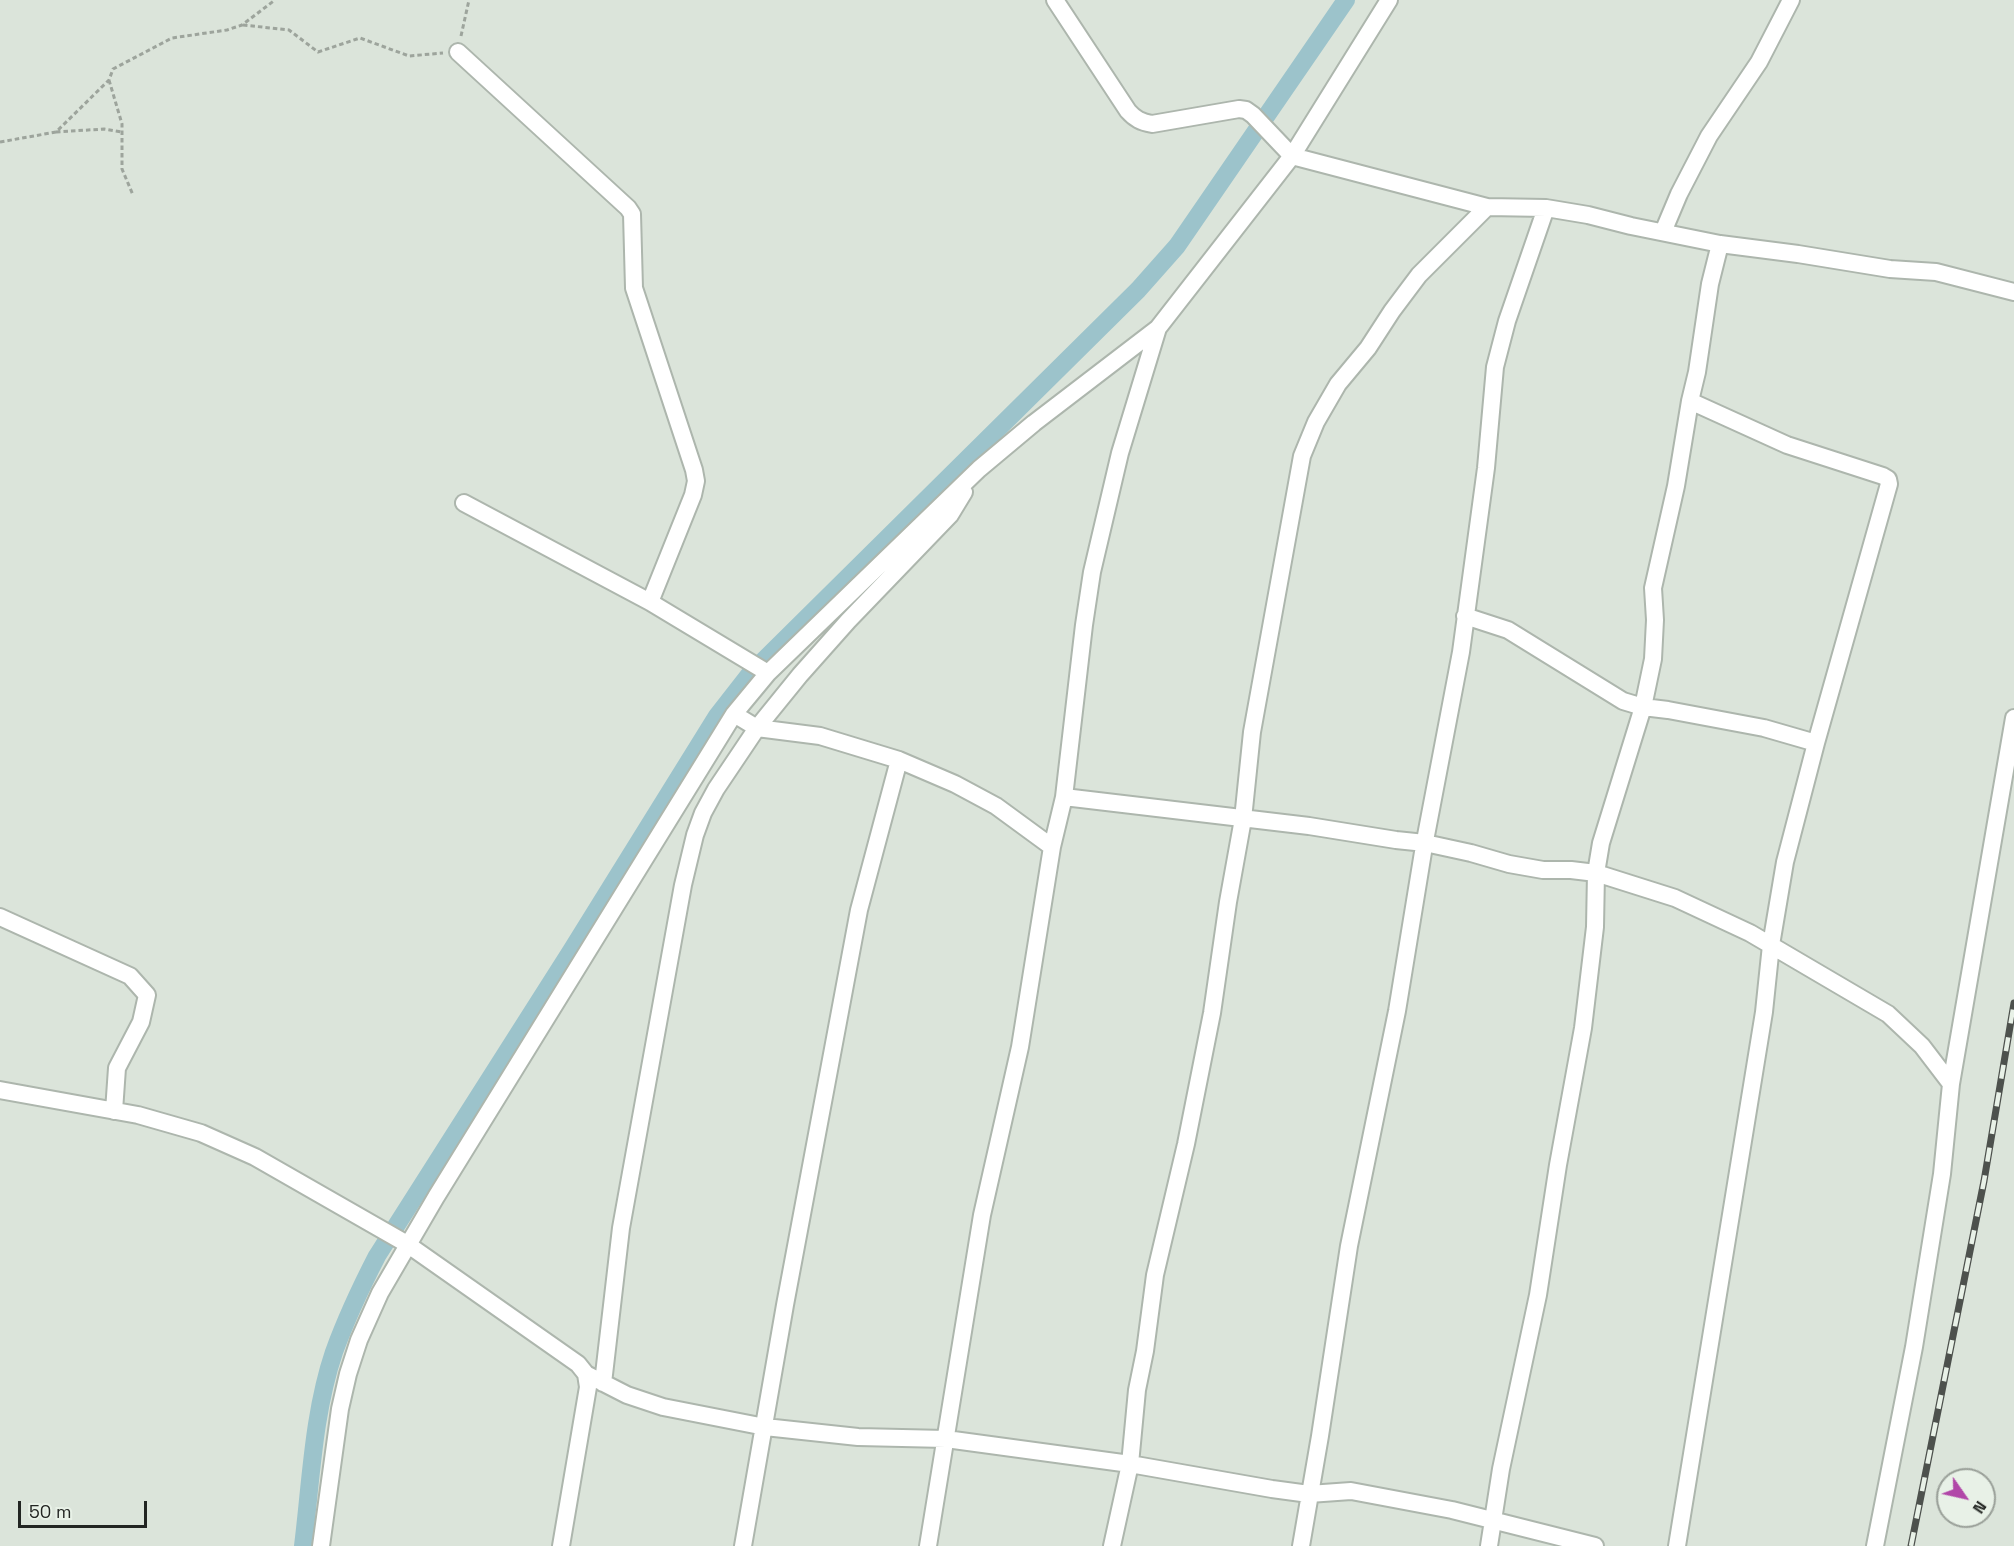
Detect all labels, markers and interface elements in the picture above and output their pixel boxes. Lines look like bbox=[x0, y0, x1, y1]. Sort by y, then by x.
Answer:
north arrow bbox=[1936, 1468, 1996, 1528]
scale bar bbox=[21, 1489, 150, 1527]
text: N bbox=[1968, 1497, 1991, 1518]
text: 50 m bbox=[29, 1500, 71, 1523]

